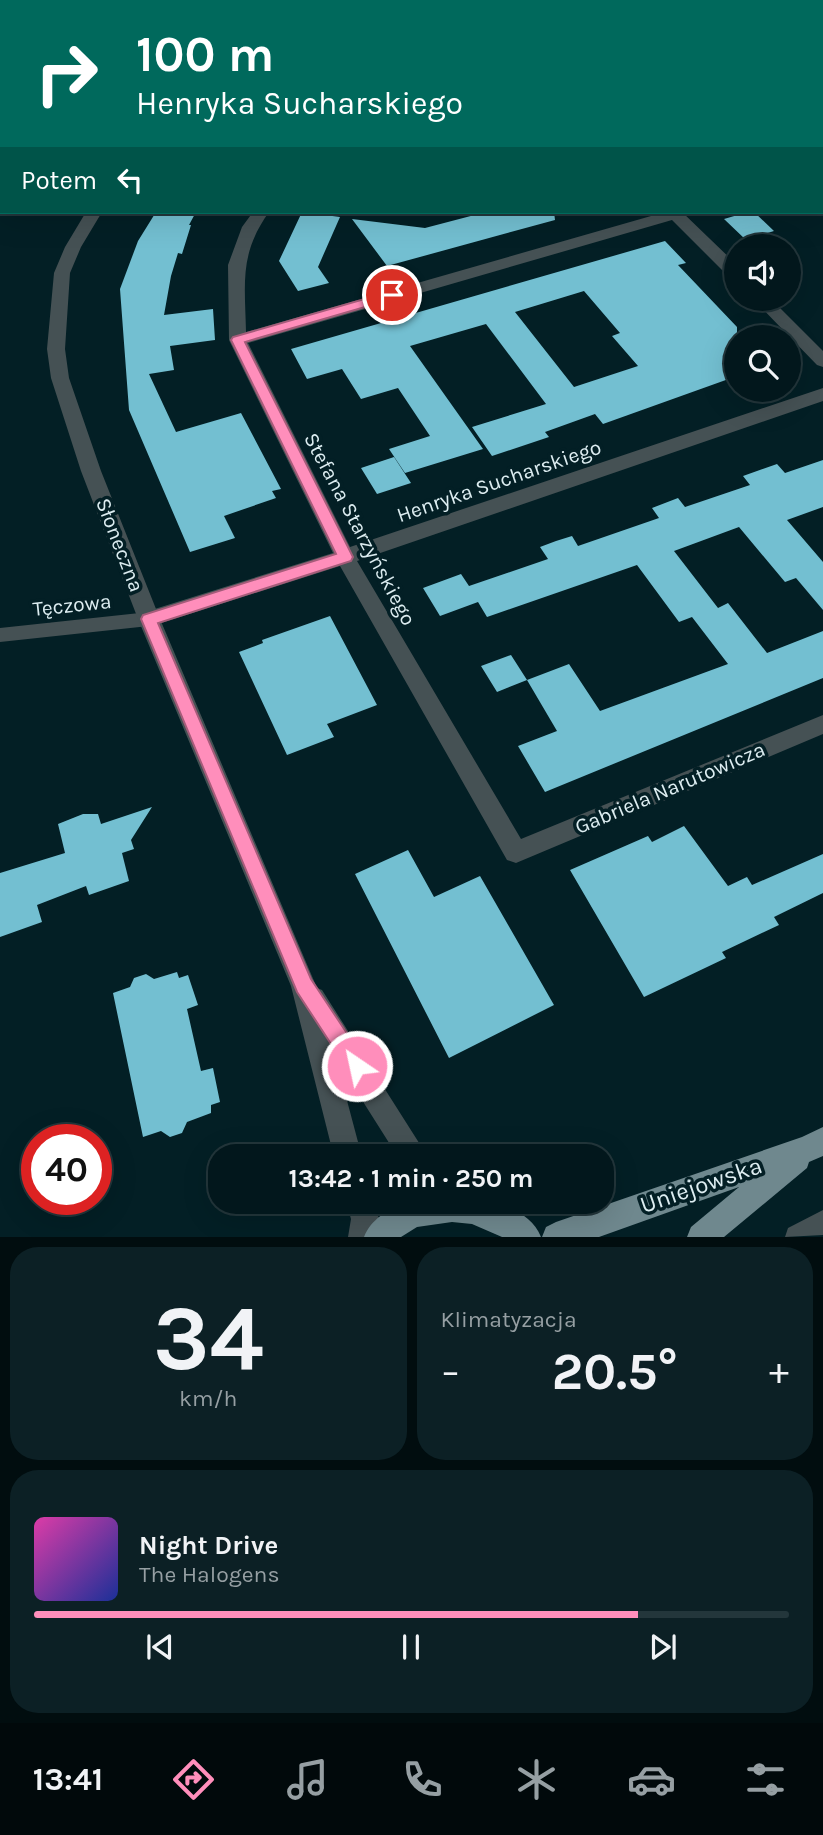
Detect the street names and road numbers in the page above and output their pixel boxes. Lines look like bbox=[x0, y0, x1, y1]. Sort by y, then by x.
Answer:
street label: Stefana Starzyńskiego bbox=[299, 429, 421, 629]
street label: Henryka Sucharskiego bbox=[394, 435, 604, 527]
street label: Słoneczna bbox=[91, 495, 149, 595]
street label: Tęczowa bbox=[32, 589, 112, 621]
street label: Gabriela Narutowicza bbox=[571, 737, 769, 839]
street label: Uniejowska bbox=[636, 1151, 766, 1219]

